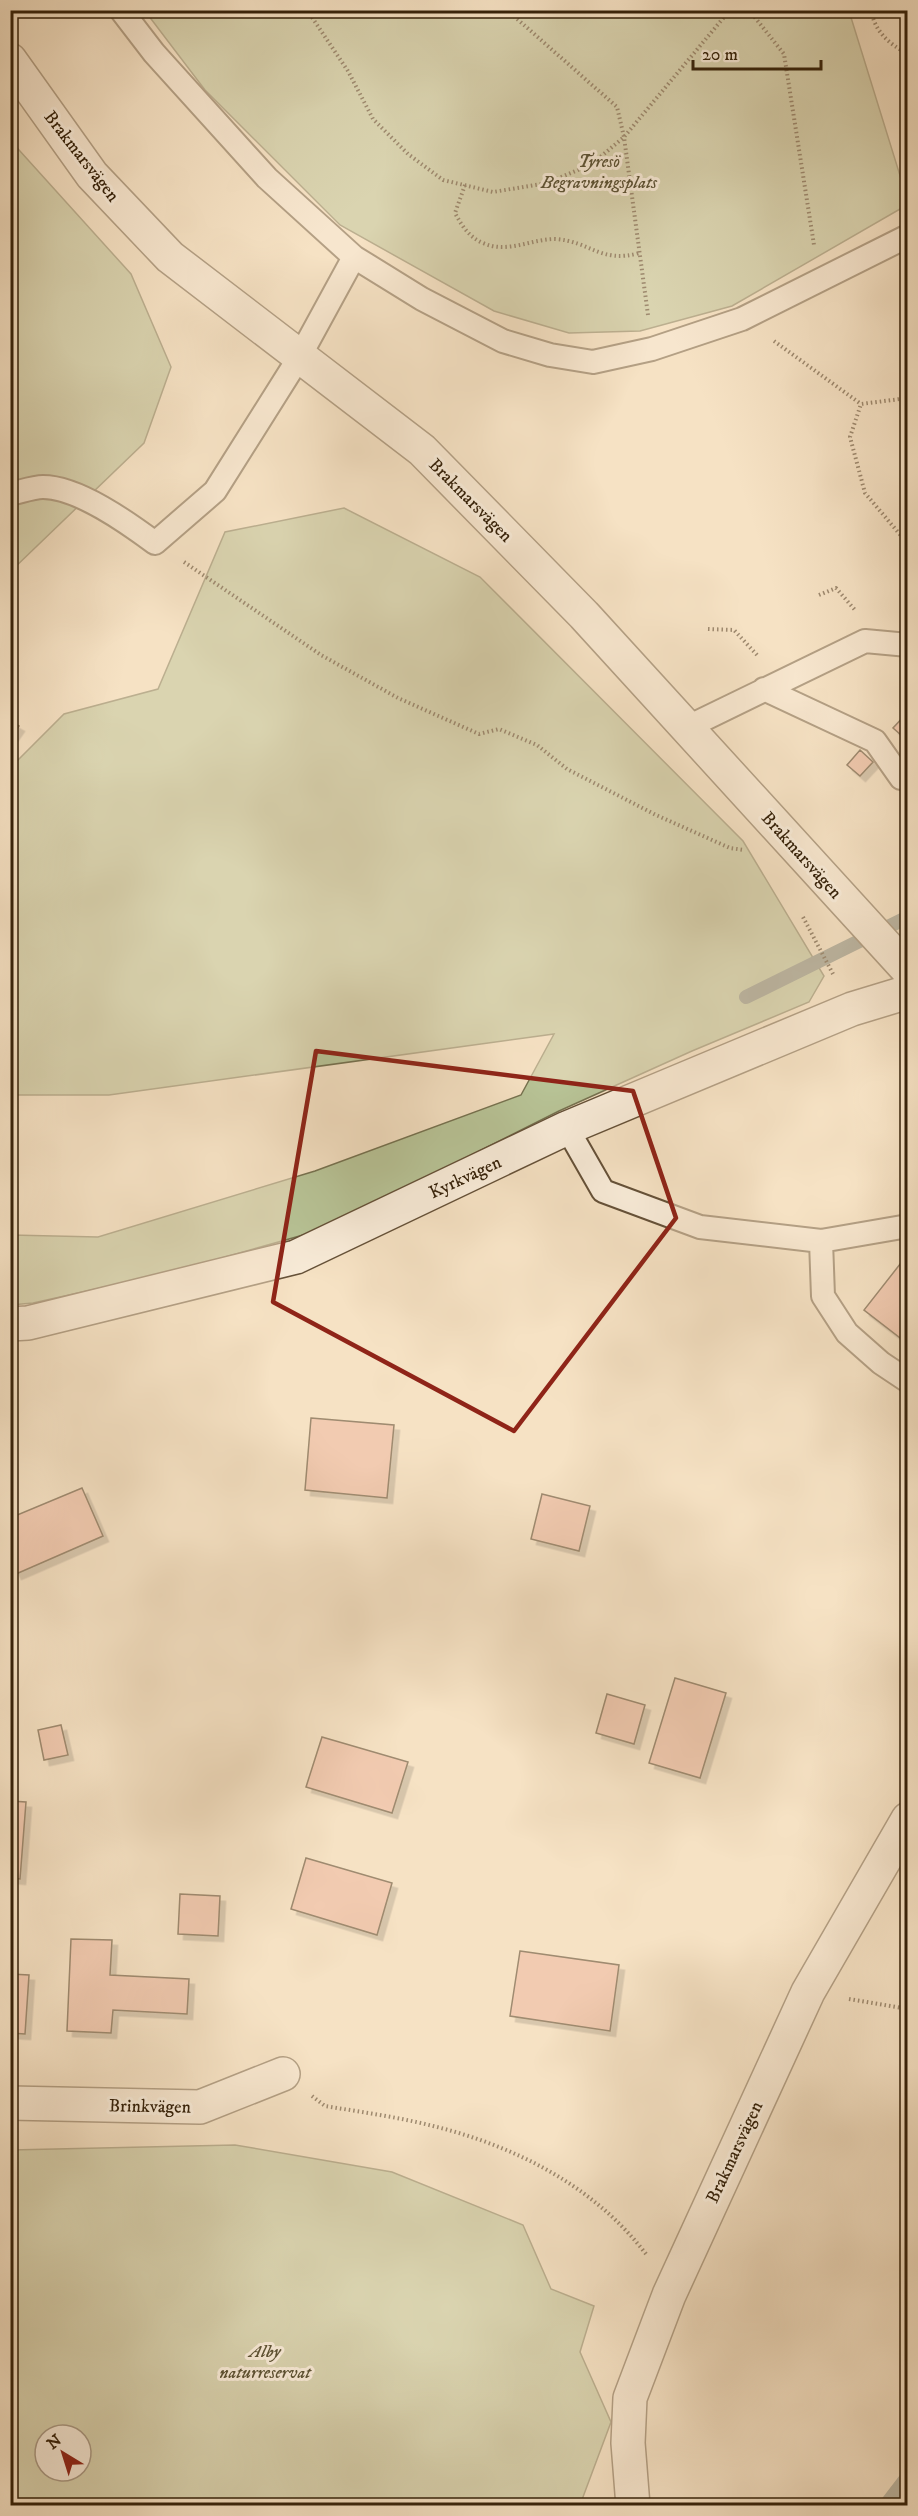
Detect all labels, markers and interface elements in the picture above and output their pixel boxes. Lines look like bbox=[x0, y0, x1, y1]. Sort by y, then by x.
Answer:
scale bar bbox=[693, 33, 820, 71]
text: 20 m bbox=[702, 44, 738, 66]
street label: Brakmarsvägen bbox=[39, 107, 124, 207]
park label: Tyresö Begravningsplats bbox=[540, 151, 658, 194]
street label: Brakmarsvägen bbox=[424, 454, 517, 548]
street label: Brakmarsvägen bbox=[756, 808, 847, 904]
street label: Kyrkvägen bbox=[426, 1151, 506, 1204]
street label: Brinkvägen bbox=[109, 2095, 192, 2119]
street label: Brakmarsvägen bbox=[702, 2098, 768, 2207]
park label: Alby naturreservat bbox=[219, 2341, 312, 2384]
north arrow bbox=[33, 2423, 93, 2483]
text: N bbox=[43, 2430, 66, 2454]

